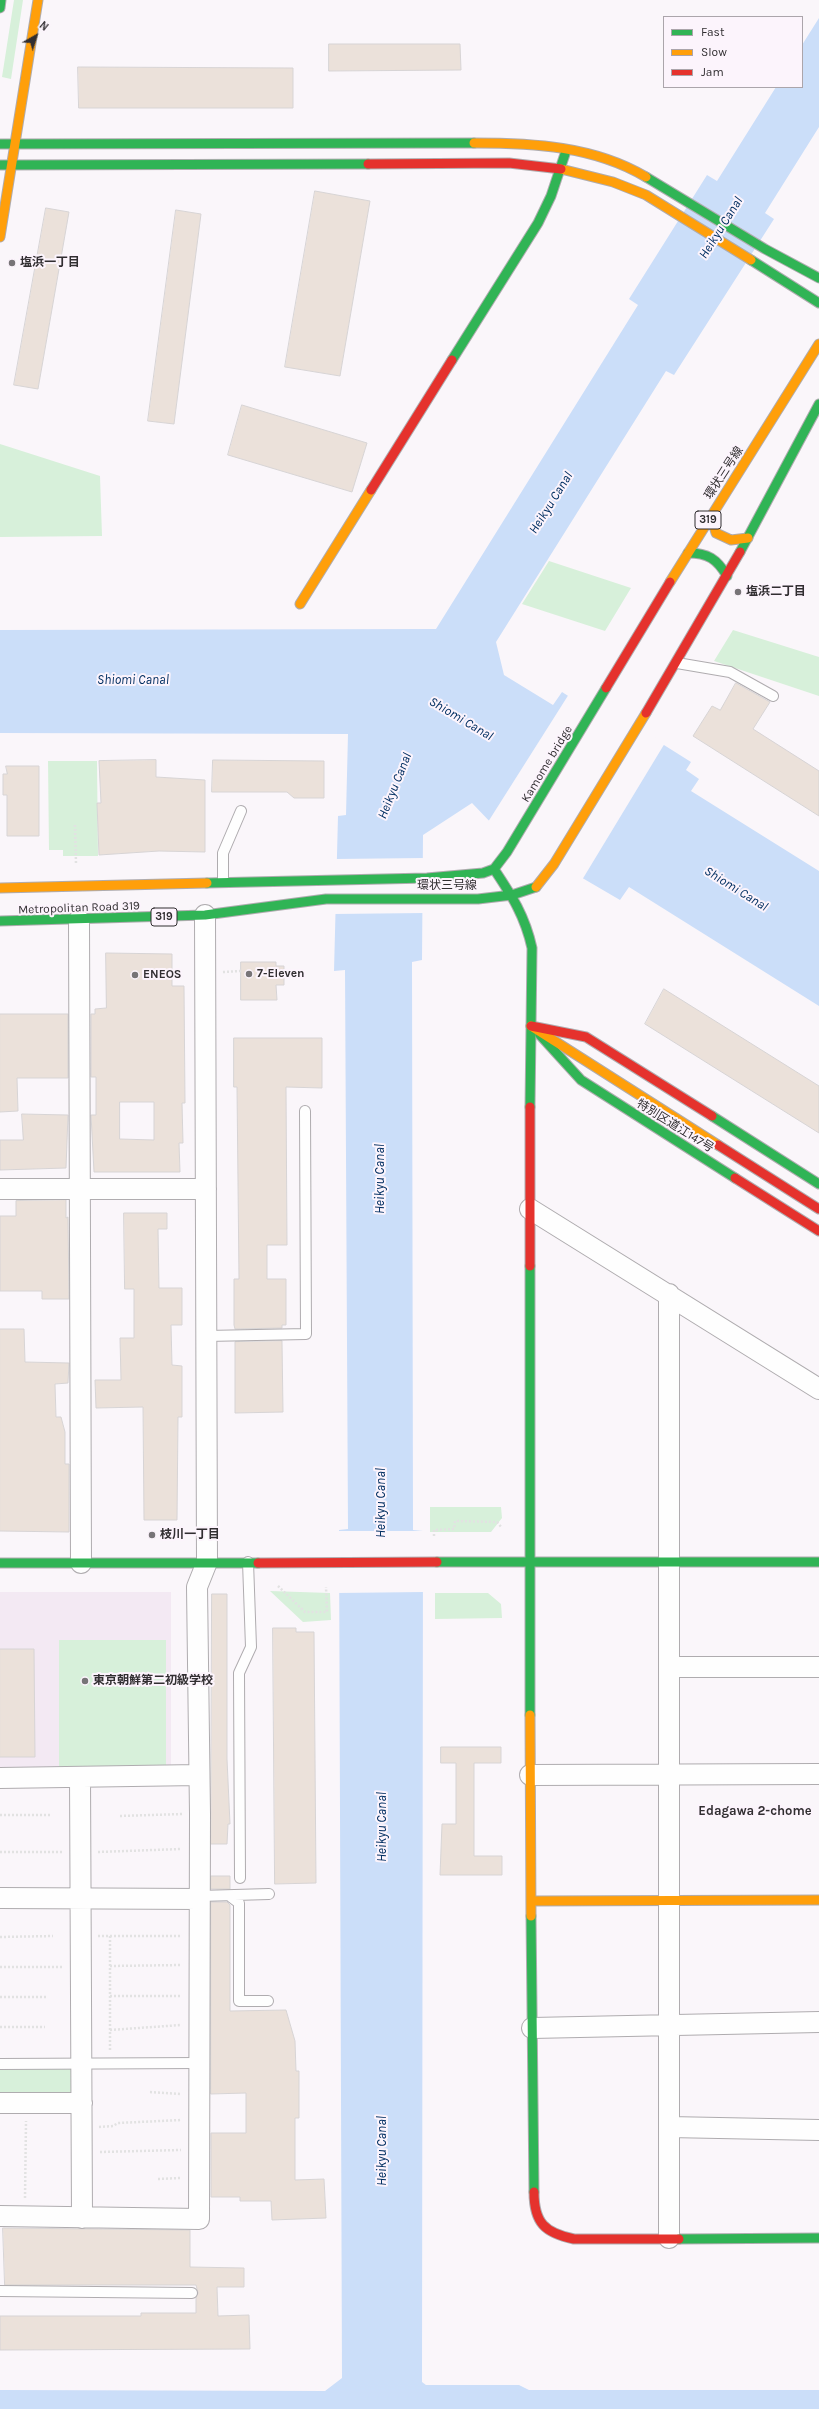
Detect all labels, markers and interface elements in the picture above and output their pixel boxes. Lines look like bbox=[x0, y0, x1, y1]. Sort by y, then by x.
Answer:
north arrow bbox=[16, 16, 56, 56]
legend bbox=[663, 16, 803, 88]
text: N bbox=[37, 19, 51, 34]
text: Fast bbox=[701, 25, 724, 39]
text: Slow bbox=[701, 45, 727, 59]
text: Jam bbox=[701, 65, 724, 79]
water label: Heikyu Canal bbox=[696, 194, 746, 262]
place label: 塩浜一丁目 bbox=[20, 256, 80, 270]
marker: 塩浜一丁目 bbox=[7, 258, 17, 268]
street label: 環状三号線 bbox=[702, 444, 746, 502]
water label: Heikyu Canal bbox=[526, 469, 576, 537]
road number: 319 bbox=[695, 511, 721, 529]
place label: 塩浜二丁目 bbox=[746, 585, 806, 599]
marker: 塩浜二丁目 bbox=[733, 587, 743, 597]
water label: Shiomi Canal bbox=[97, 672, 169, 688]
water label: Shiomi Canal bbox=[426, 694, 496, 744]
street label: Kamome bridge bbox=[518, 723, 576, 805]
water label: Heikyu Canal bbox=[375, 751, 415, 821]
water label: Shiomi Canal bbox=[701, 863, 771, 915]
street label: 環状三号線 bbox=[417, 879, 477, 893]
street label: Metropolitan Road 319 bbox=[18, 899, 140, 917]
road number: 319 bbox=[151, 908, 177, 926]
place label: 7-Eleven bbox=[257, 967, 305, 981]
place label: ENEOS bbox=[143, 968, 182, 982]
marker: 7-Eleven bbox=[244, 969, 254, 979]
marker: ENEOS bbox=[130, 970, 140, 980]
street label: 特別区道江147号 bbox=[634, 1096, 716, 1156]
water label: Heikyu Canal bbox=[372, 1144, 388, 1214]
water label: Heikyu Canal bbox=[373, 1468, 389, 1538]
place label: 枝川一丁目 bbox=[160, 1528, 220, 1542]
marker: 枝川一丁目 bbox=[147, 1530, 157, 1540]
place label: 東京朝鮮第二初級学校 bbox=[93, 1674, 213, 1688]
marker: 東京朝鮮第二初級学校 bbox=[80, 1676, 90, 1686]
water label: Heikyu Canal bbox=[374, 1792, 390, 1862]
district label: Edagawa 2-chome bbox=[698, 1803, 812, 1819]
water label: Heikyu Canal bbox=[374, 2116, 390, 2186]

